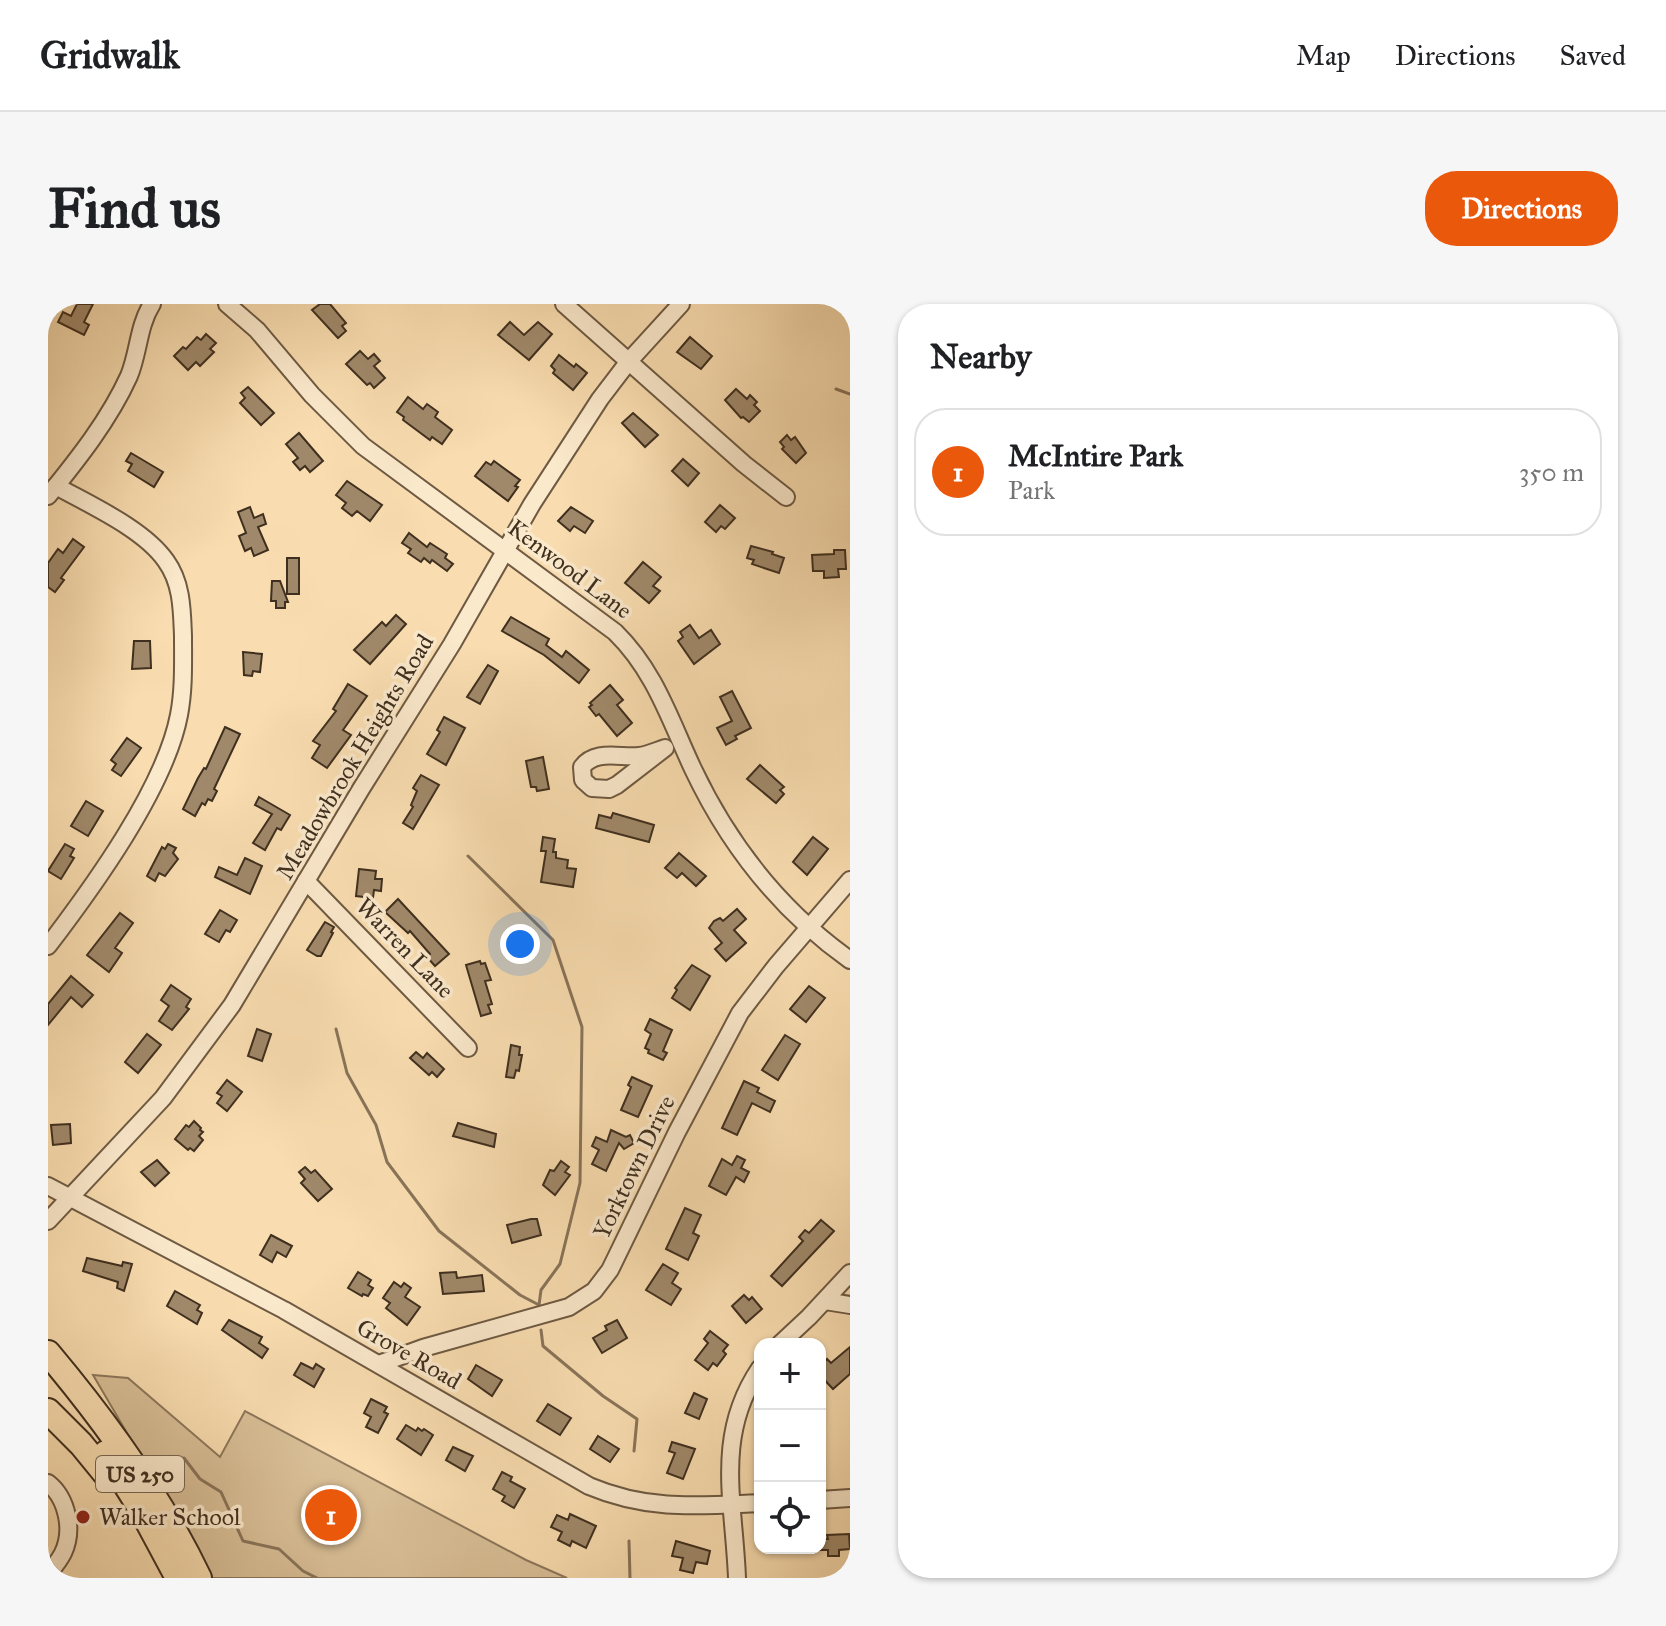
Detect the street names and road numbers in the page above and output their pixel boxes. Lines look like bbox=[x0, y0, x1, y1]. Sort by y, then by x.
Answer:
street label: Kenwood Lane bbox=[502, 513, 638, 625]
street label: Meadowbrook Heights Road bbox=[270, 629, 440, 885]
street label: Warren Lane bbox=[350, 891, 460, 1005]
street label: Yorktown Drive bbox=[586, 1090, 682, 1244]
street label: Grove Road bbox=[351, 1312, 467, 1396]
road number: US 250 bbox=[96, 1456, 184, 1492]

